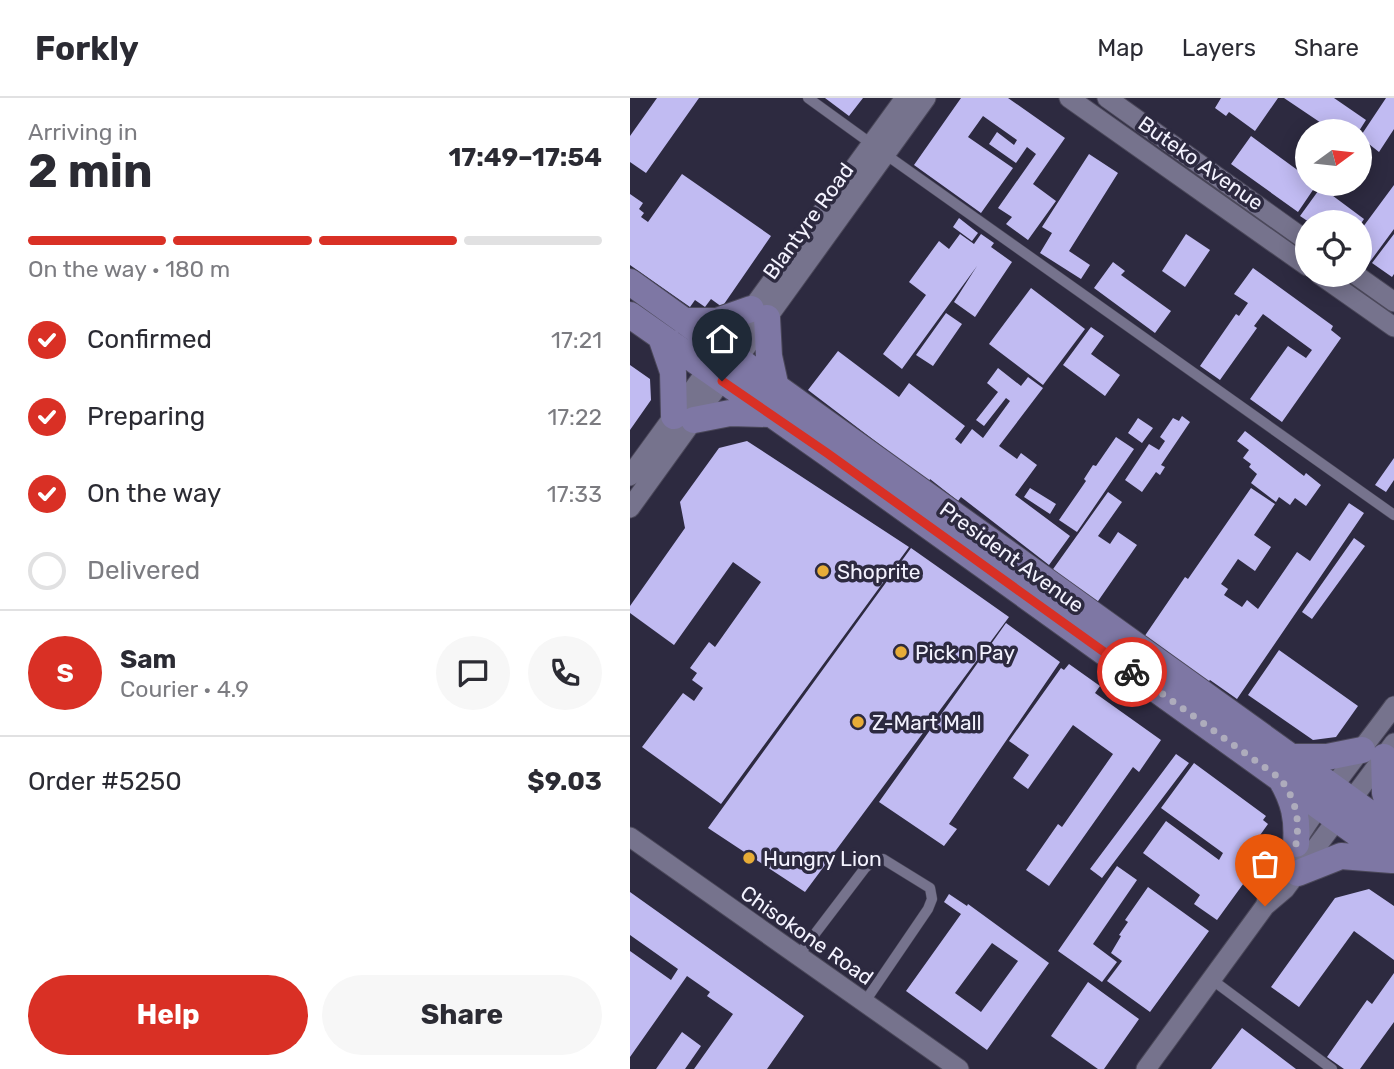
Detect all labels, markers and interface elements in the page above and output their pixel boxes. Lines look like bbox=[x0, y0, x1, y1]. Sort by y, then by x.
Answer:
text: Forkly bbox=[35, 29, 139, 68]
text: Map bbox=[1097, 34, 1144, 62]
text: Layers bbox=[1182, 34, 1256, 62]
text: Share bbox=[1294, 34, 1359, 62]
street label: Buteko Avenue bbox=[1134, 111, 1268, 215]
text: Arriving in bbox=[28, 118, 138, 146]
north arrow bbox=[1295, 119, 1372, 196]
map controls bbox=[1295, 119, 1372, 287]
text: 17:49–17:54 bbox=[448, 142, 602, 173]
text: 2 min bbox=[28, 144, 153, 199]
street label: Blantyre Road bbox=[757, 158, 859, 284]
button: locate bbox=[1295, 210, 1372, 287]
text: On the way · 180 m bbox=[28, 255, 230, 283]
pin bbox=[692, 309, 752, 381]
icon: home bbox=[703, 320, 741, 358]
icon: check bbox=[28, 321, 66, 359]
text: Confirmed bbox=[87, 324, 212, 355]
text: 17:21 bbox=[551, 326, 602, 354]
icon: check bbox=[28, 398, 66, 436]
text: Preparing bbox=[87, 401, 205, 432]
text: 17:22 bbox=[547, 403, 602, 431]
icon: check bbox=[28, 475, 66, 513]
text: On the way bbox=[87, 478, 221, 509]
text: 17:33 bbox=[547, 480, 602, 508]
street label: President Avenue bbox=[935, 496, 1089, 618]
text: Delivered bbox=[87, 555, 200, 586]
place label: Shoprite bbox=[837, 559, 920, 584]
marker: Shoprite bbox=[815, 563, 831, 579]
button: chat bbox=[436, 636, 510, 710]
button: phone bbox=[528, 636, 602, 710]
courier bbox=[1097, 637, 1167, 707]
place label: Pick n Pay bbox=[915, 640, 1015, 665]
text: Sam bbox=[120, 644, 176, 675]
marker: Pick n Pay bbox=[893, 644, 909, 660]
icon: bike bbox=[1113, 653, 1151, 691]
text: S bbox=[56, 658, 74, 689]
text: Courier · 4.9 bbox=[120, 675, 249, 703]
place label: Z-Mart Mall bbox=[872, 710, 982, 735]
marker: Z-Mart Mall bbox=[850, 714, 866, 730]
text: Order #5250 bbox=[28, 766, 182, 797]
text: $9.03 bbox=[527, 766, 602, 797]
pin bbox=[1235, 834, 1295, 906]
icon: bag bbox=[1246, 845, 1284, 883]
place label: Hungry Lion bbox=[763, 846, 882, 871]
marker: Hungry Lion bbox=[741, 850, 757, 866]
street label: Chisokone Road bbox=[736, 880, 878, 990]
button: Help bbox=[28, 975, 308, 1055]
button: Share bbox=[322, 975, 602, 1055]

